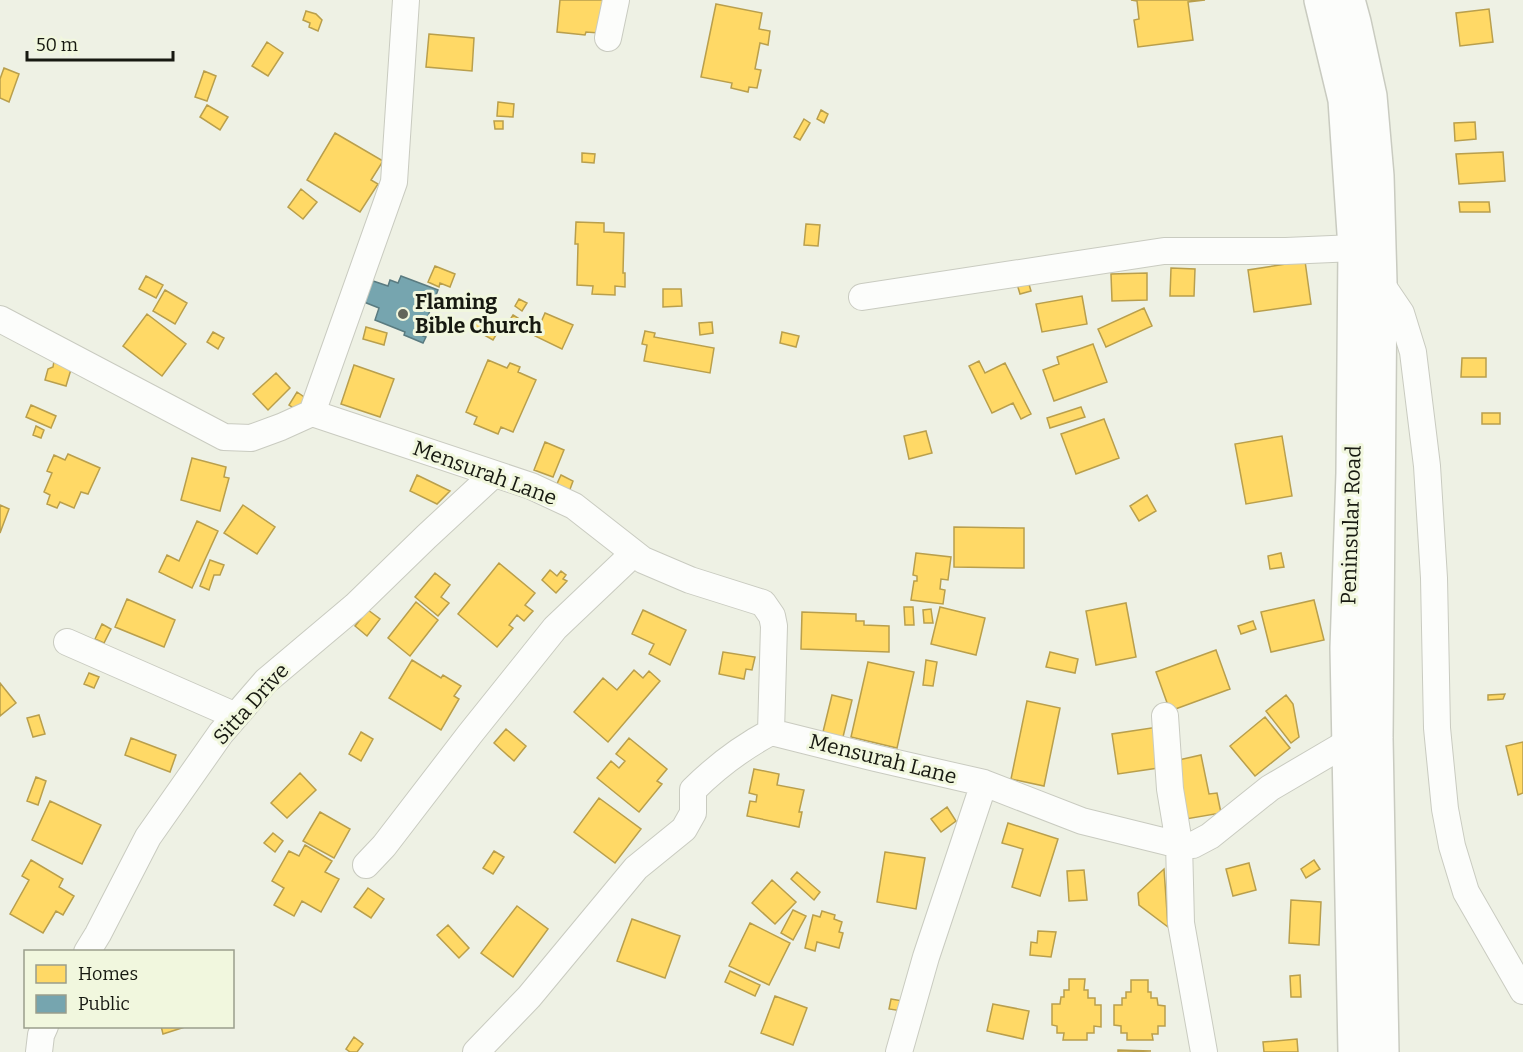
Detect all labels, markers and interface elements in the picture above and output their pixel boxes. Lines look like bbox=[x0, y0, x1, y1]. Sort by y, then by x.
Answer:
scale bar bbox=[27, 24, 172, 62]
text: 50 m bbox=[36, 34, 78, 56]
place label: Flaming Bible Church bbox=[415, 289, 543, 339]
marker: Flaming Bible Church bbox=[396, 307, 410, 321]
street label: Mensurah Lane bbox=[410, 435, 560, 511]
street label: Peninsular Road bbox=[1335, 445, 1367, 605]
street label: Sitta Drive bbox=[208, 658, 294, 750]
street label: Mensurah Lane bbox=[807, 728, 959, 790]
legend bbox=[24, 950, 234, 1028]
text: Homes bbox=[78, 963, 138, 985]
text: Public bbox=[78, 993, 130, 1015]

